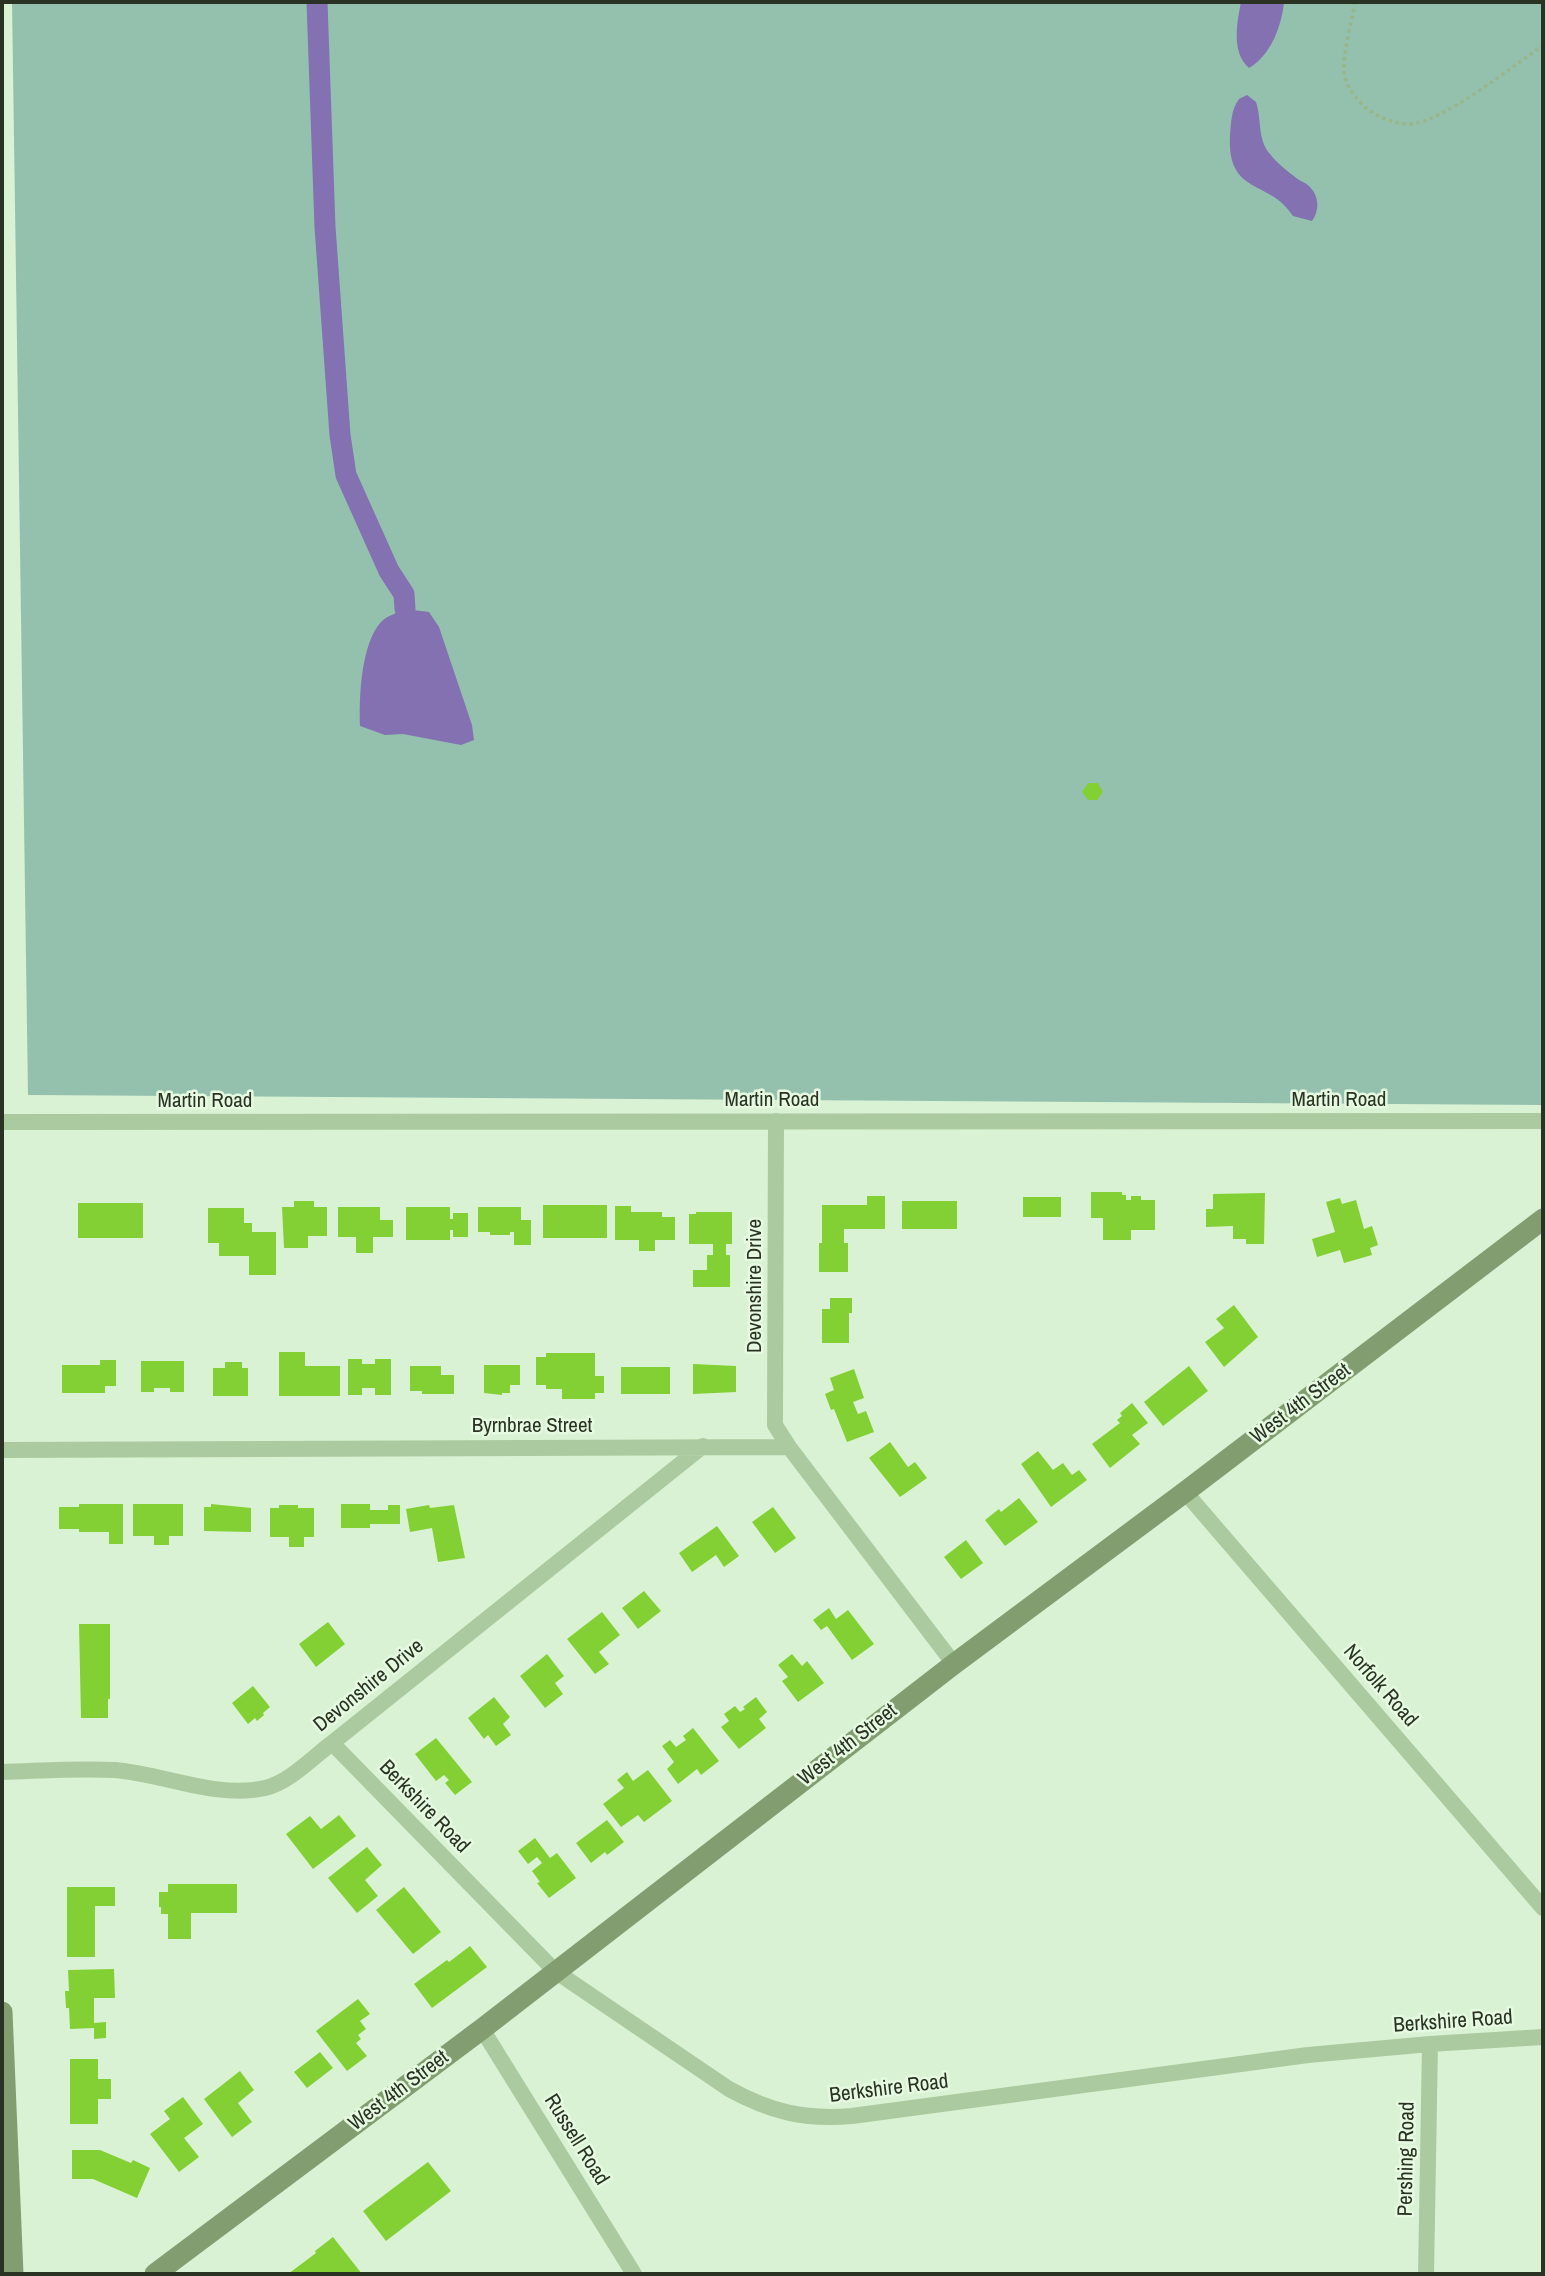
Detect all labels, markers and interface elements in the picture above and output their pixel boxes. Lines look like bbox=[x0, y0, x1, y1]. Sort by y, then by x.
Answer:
street label: Martin Road bbox=[725, 1087, 819, 1113]
street label: Martin Road bbox=[1292, 1087, 1386, 1113]
street label: Martin Road bbox=[158, 1088, 252, 1114]
street label: Devonshire Drive bbox=[742, 1219, 768, 1353]
street label: West 4th Street bbox=[1246, 1358, 1356, 1450]
street label: Byrnbrae Street bbox=[472, 1413, 592, 1439]
street label: Devonshire Drive bbox=[309, 1634, 429, 1738]
street label: Norfolk Road bbox=[1338, 1640, 1422, 1732]
street label: West 4th Street bbox=[794, 1699, 902, 1791]
street label: Berkshire Road bbox=[373, 1755, 475, 1859]
street label: Berkshire Road bbox=[1392, 2005, 1514, 2039]
street label: West 4th Street bbox=[344, 2045, 454, 2137]
street label: Berkshire Road bbox=[828, 2069, 950, 2109]
street label: Russell Road bbox=[538, 2090, 614, 2190]
street label: Pershing Road bbox=[1393, 2101, 1421, 2217]

